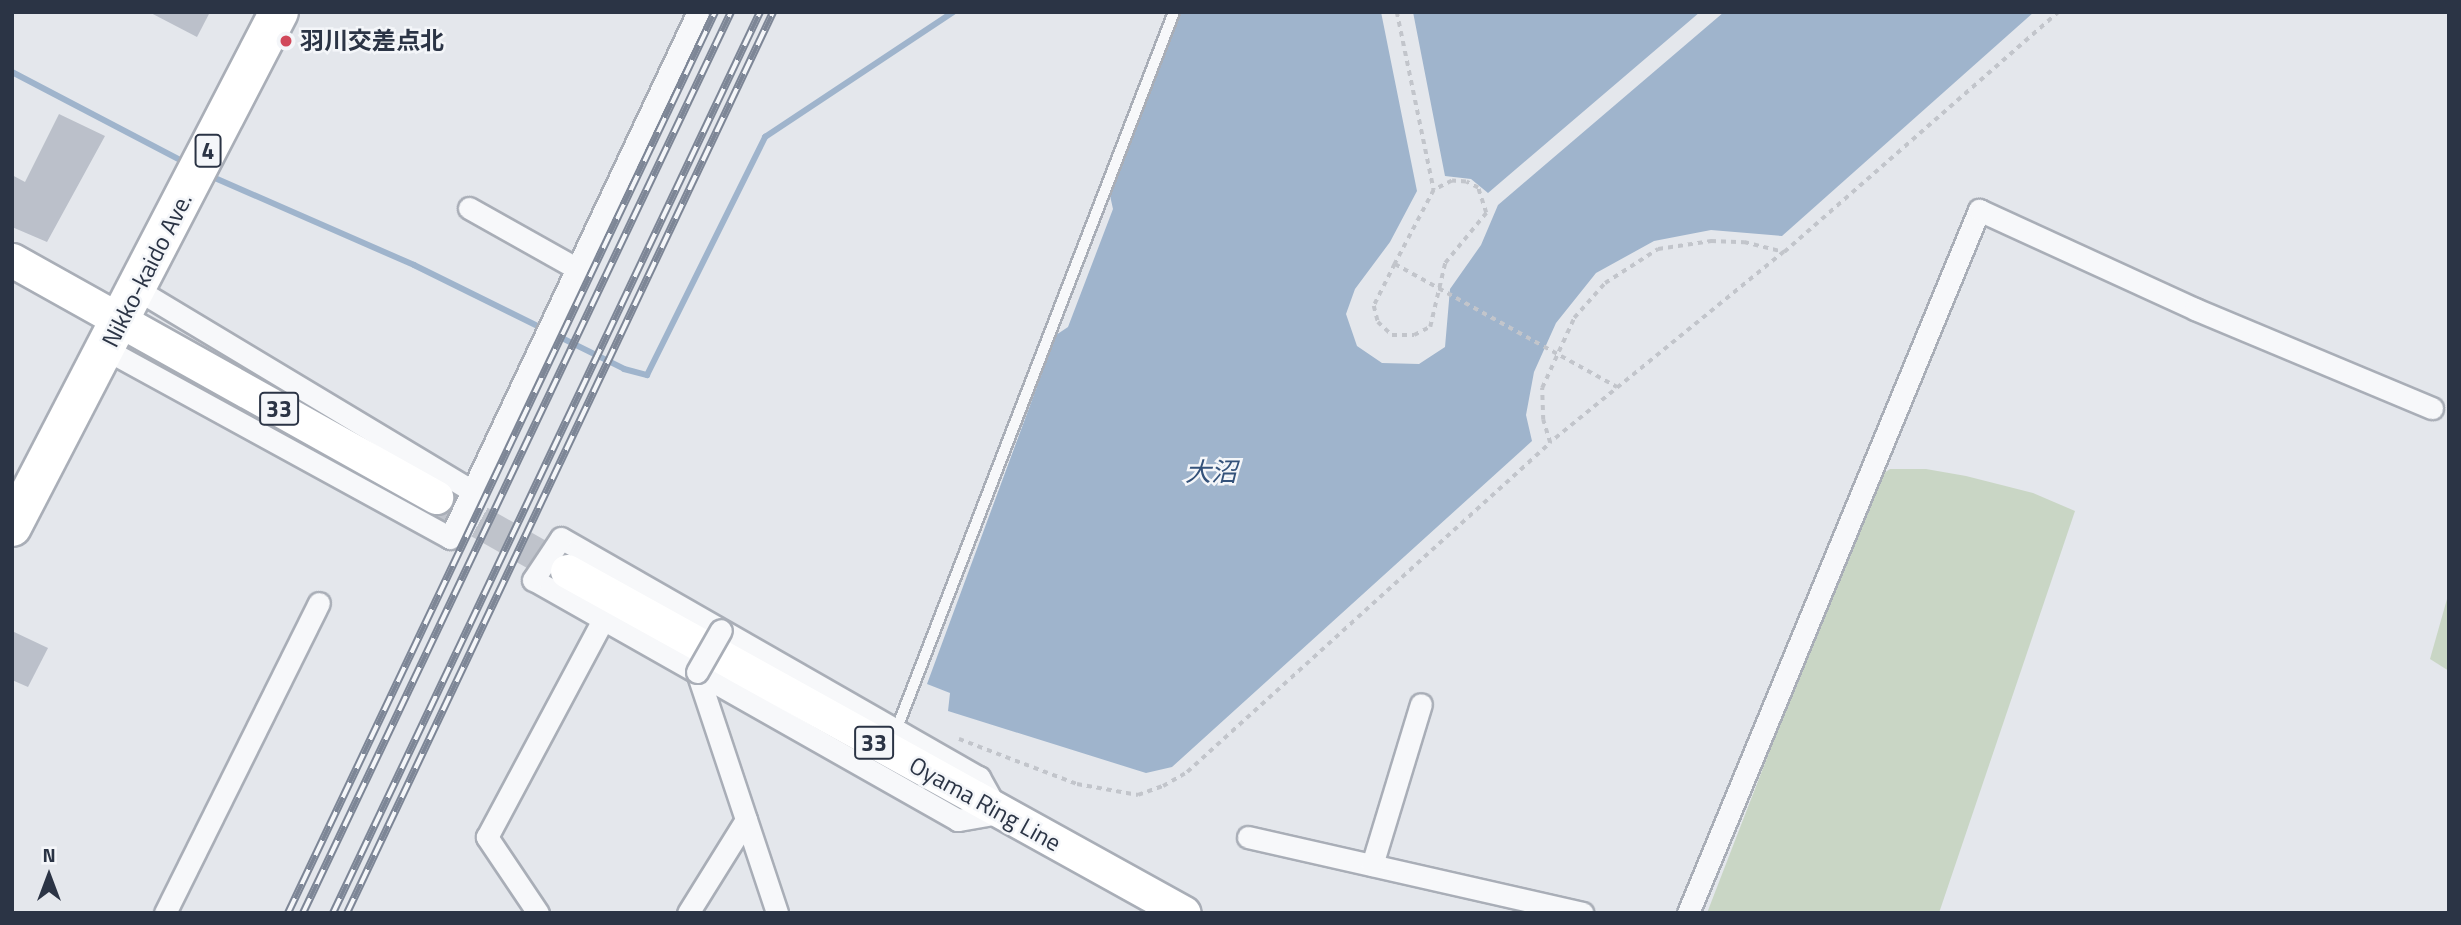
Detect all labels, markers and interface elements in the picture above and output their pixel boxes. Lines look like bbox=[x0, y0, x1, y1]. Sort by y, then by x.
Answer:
place label: 羽川交差点北 bbox=[300, 27, 444, 55]
marker: 羽川交差点北 bbox=[278, 33, 294, 49]
road number: 4 bbox=[194, 132, 222, 170]
street label: Nikko-kaido Ave. bbox=[96, 188, 198, 352]
road number: 33 bbox=[258, 390, 300, 428]
water label: 大沼 bbox=[1185, 456, 1237, 488]
road number: 33 bbox=[853, 723, 895, 762]
street label: Oyama Ring Line bbox=[904, 750, 1066, 858]
text: N bbox=[42, 840, 56, 869]
north arrow bbox=[14, 841, 84, 911]

